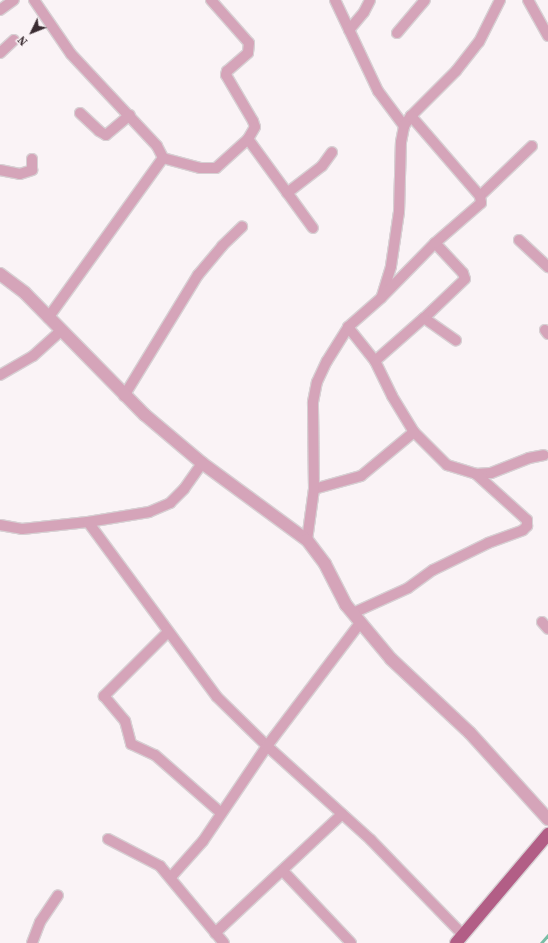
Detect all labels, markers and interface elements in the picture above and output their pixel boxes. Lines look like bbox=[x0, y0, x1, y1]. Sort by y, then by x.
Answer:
north arrow bbox=[12, 12, 52, 52]
text: N bbox=[15, 32, 31, 49]

